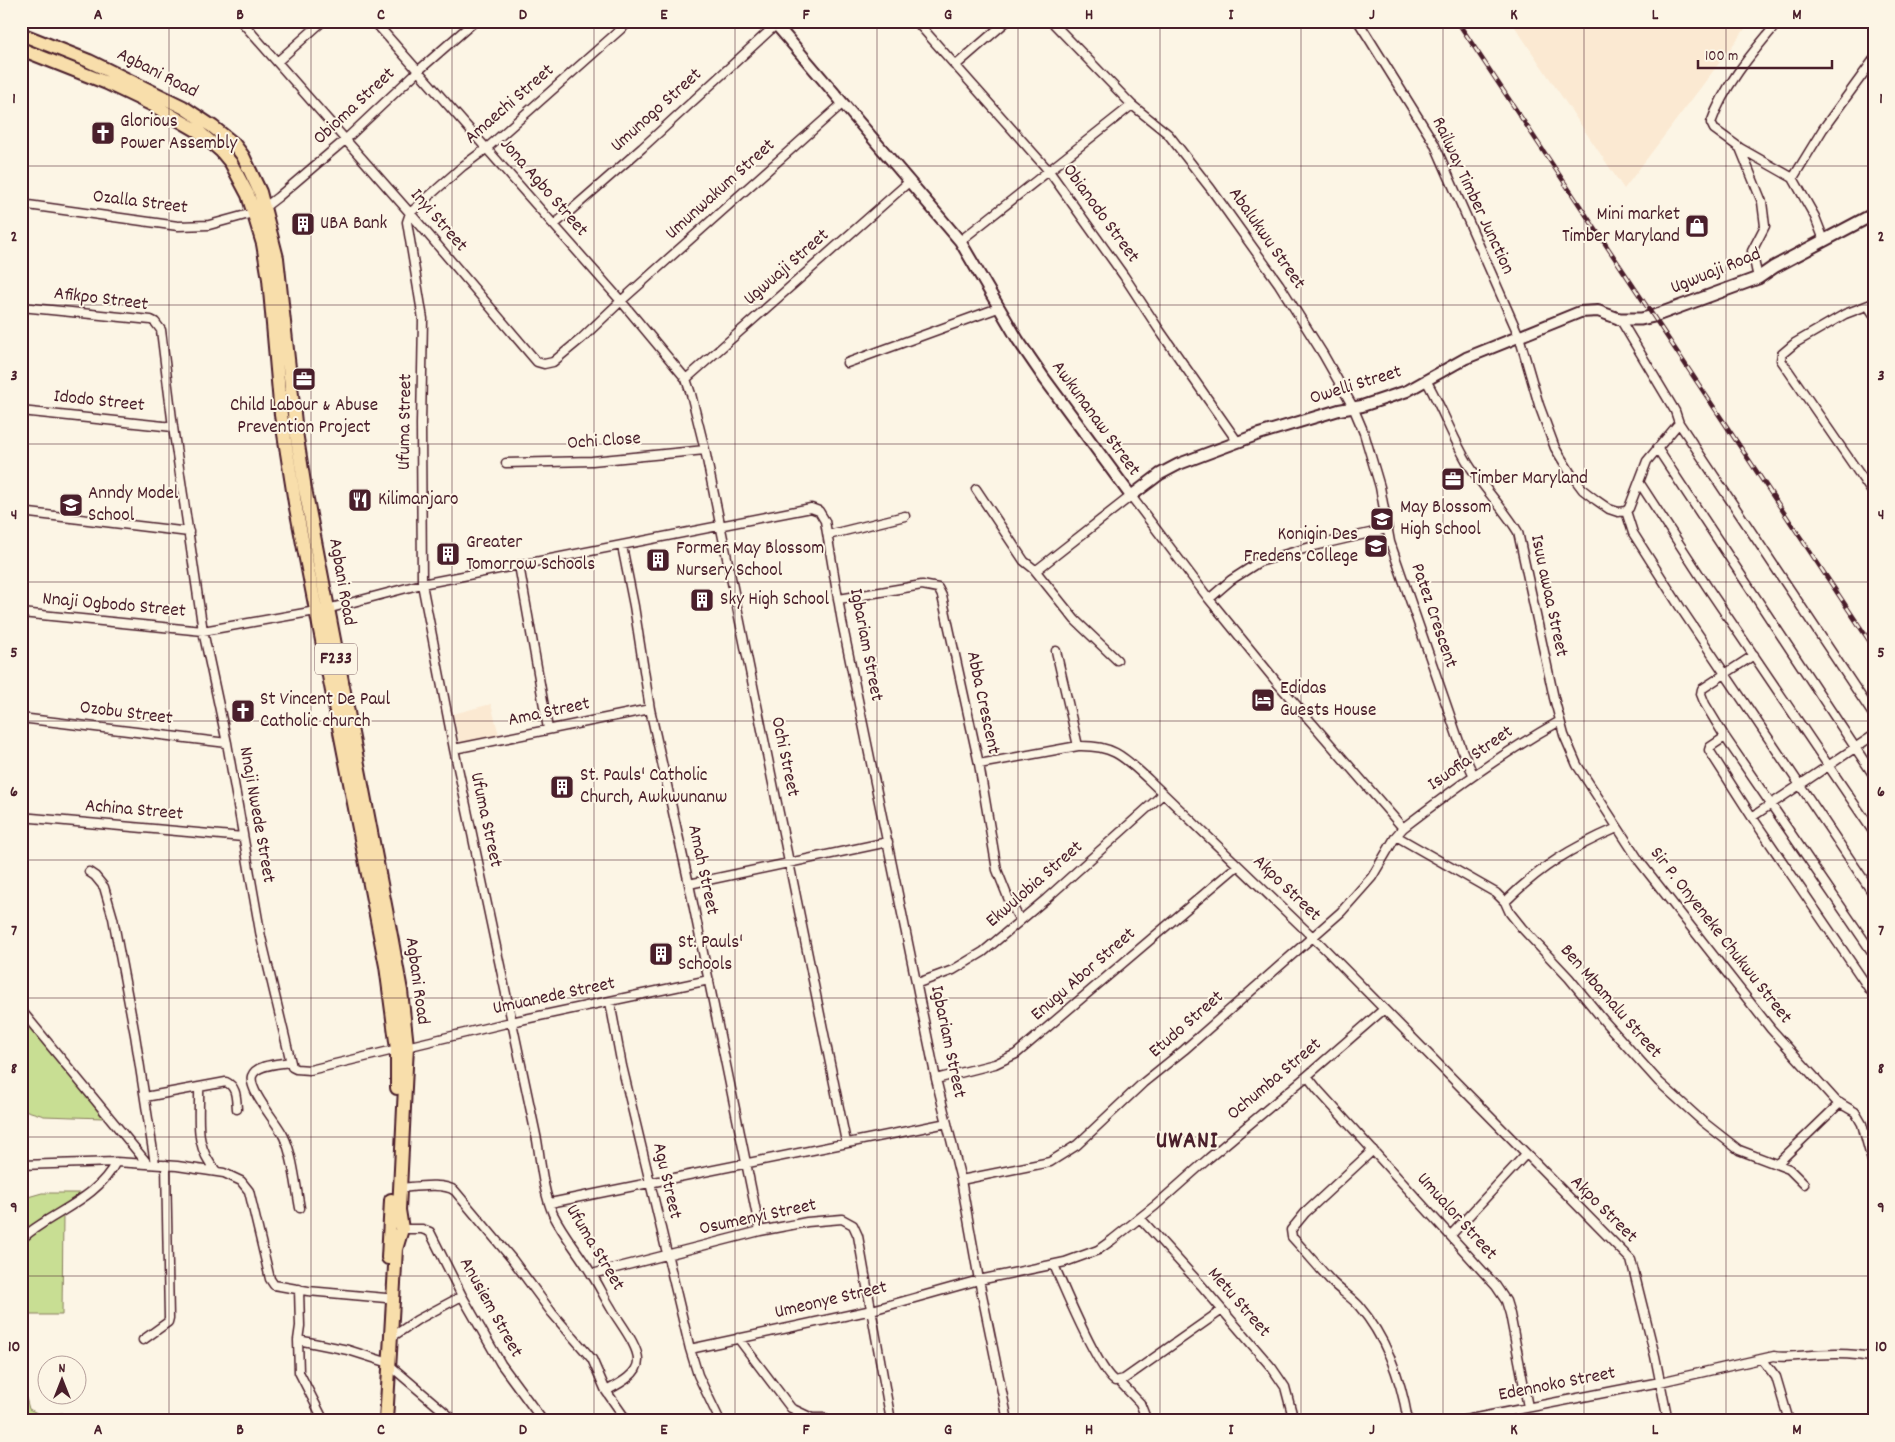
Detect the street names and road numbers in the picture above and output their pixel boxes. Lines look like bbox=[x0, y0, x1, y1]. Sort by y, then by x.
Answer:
street label: Agbani Road bbox=[112, 42, 202, 106]
street label: Amaechi Street bbox=[459, 58, 561, 152]
street label: Obioma Street bbox=[308, 62, 402, 152]
street label: Umunogo Street bbox=[605, 63, 709, 159]
street label: Railway Timber Junction bbox=[1424, 113, 1520, 279]
street label: Jona Agbo Street bbox=[492, 133, 594, 243]
street label: Umunwakum Street bbox=[660, 133, 782, 247]
street label: Obianodo Street bbox=[1055, 159, 1145, 269]
street label: Inyi Street bbox=[403, 183, 473, 259]
street label: Abalukwu Street bbox=[1221, 183, 1311, 295]
street label: Ozalla Street bbox=[91, 184, 189, 222]
street label: Ugwuaji Street bbox=[738, 223, 836, 313]
street label: Ugwuaji Road bbox=[1667, 242, 1765, 302]
street label: Afikpo Street bbox=[52, 281, 150, 319]
street label: Awkunanaw Street bbox=[1044, 356, 1146, 482]
street label: Owelli Street bbox=[1307, 359, 1405, 413]
street label: Ufuma Street bbox=[392, 374, 420, 470]
street label: Idodo Street bbox=[52, 384, 146, 420]
street label: Ochi Close bbox=[566, 426, 642, 458]
street label: Isuu awaa Street bbox=[1522, 532, 1574, 660]
street label: Agbani Road bbox=[320, 536, 362, 628]
street label: Patez Crescent bbox=[1402, 560, 1464, 672]
street label: Nnaji Ogbodo Street bbox=[41, 586, 187, 626]
street label: Igbariam Street bbox=[841, 586, 889, 704]
road number: F233 bbox=[315, 644, 357, 674]
street label: Abba Crescent bbox=[958, 649, 1006, 757]
street label: Ama Street bbox=[506, 691, 592, 735]
street label: Ozobu Street bbox=[78, 695, 174, 733]
street label: Ochi Street bbox=[762, 714, 806, 800]
street label: Isuofia Street bbox=[1423, 720, 1519, 798]
street label: Nnaji Nwede Street bbox=[231, 745, 281, 885]
street label: Ufuma Street bbox=[462, 770, 508, 870]
street label: Achina Street bbox=[84, 793, 184, 829]
street label: Amah Street bbox=[679, 822, 725, 918]
street label: Ekwulobia Street bbox=[980, 835, 1090, 935]
street label: Sir P. Onyeneke Chukwu Street bbox=[1642, 842, 1798, 1030]
street label: Akpo Street bbox=[1246, 849, 1326, 929]
street label: Enugu Abor Street bbox=[1026, 922, 1142, 1028]
street label: Agbani Road bbox=[397, 936, 435, 1026]
street label: Ben Mbamalu Street bbox=[1553, 939, 1667, 1065]
street label: Umuanede Street bbox=[490, 971, 618, 1023]
street label: Igbariam Street bbox=[922, 983, 972, 1101]
street label: Etudo Street bbox=[1144, 985, 1230, 1065]
street label: Ochumba Street bbox=[1222, 1032, 1328, 1128]
street label: Agu Street bbox=[644, 1140, 688, 1222]
street label: Umualor Street bbox=[1409, 1167, 1503, 1267]
street label: Akpo Street bbox=[1563, 1170, 1643, 1250]
street label: Osumenyi Street bbox=[697, 1192, 819, 1244]
street label: Ufuma Street bbox=[558, 1200, 630, 1296]
street label: Anusiem Street bbox=[451, 1253, 529, 1363]
street label: Metu Street bbox=[1200, 1262, 1276, 1344]
street label: Umeonye Street bbox=[772, 1275, 890, 1327]
street label: Edennoko Street bbox=[1496, 1360, 1618, 1410]

